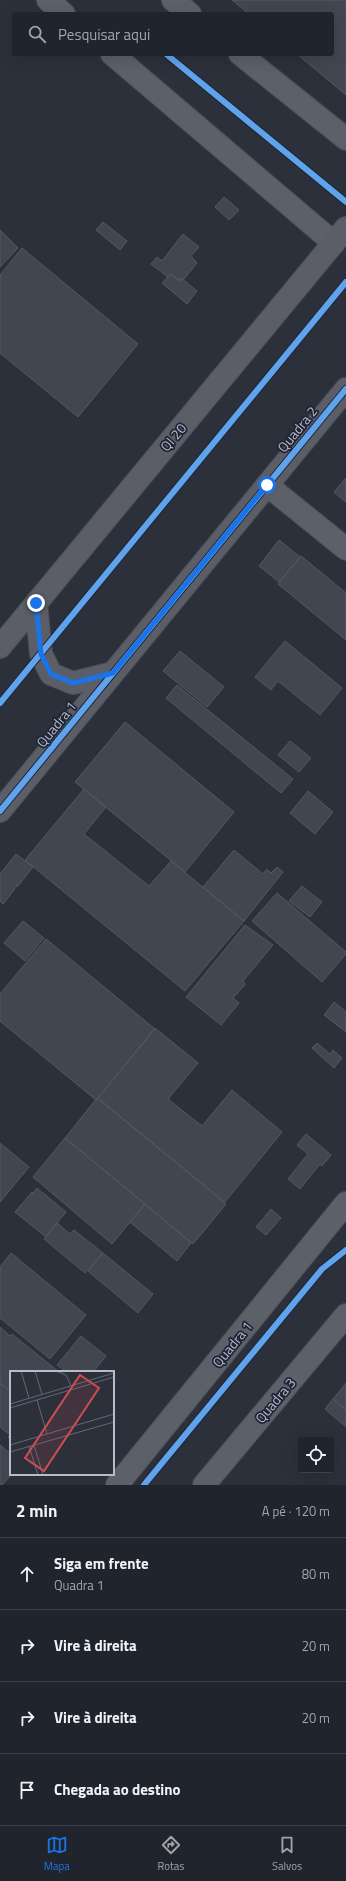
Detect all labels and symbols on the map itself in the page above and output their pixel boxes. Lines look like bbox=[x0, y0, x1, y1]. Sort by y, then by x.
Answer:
street label: Quadra 2 bbox=[272, 401, 322, 457]
street label: QI 20 bbox=[155, 418, 191, 456]
route start bbox=[258, 476, 276, 494]
route end bbox=[27, 594, 45, 612]
street label: Quadra 1 bbox=[31, 696, 81, 752]
street label: Quadra 1 bbox=[207, 1316, 257, 1372]
inset map bbox=[10, 1371, 114, 1475]
street label: Quadra 3 bbox=[250, 1373, 300, 1427]

